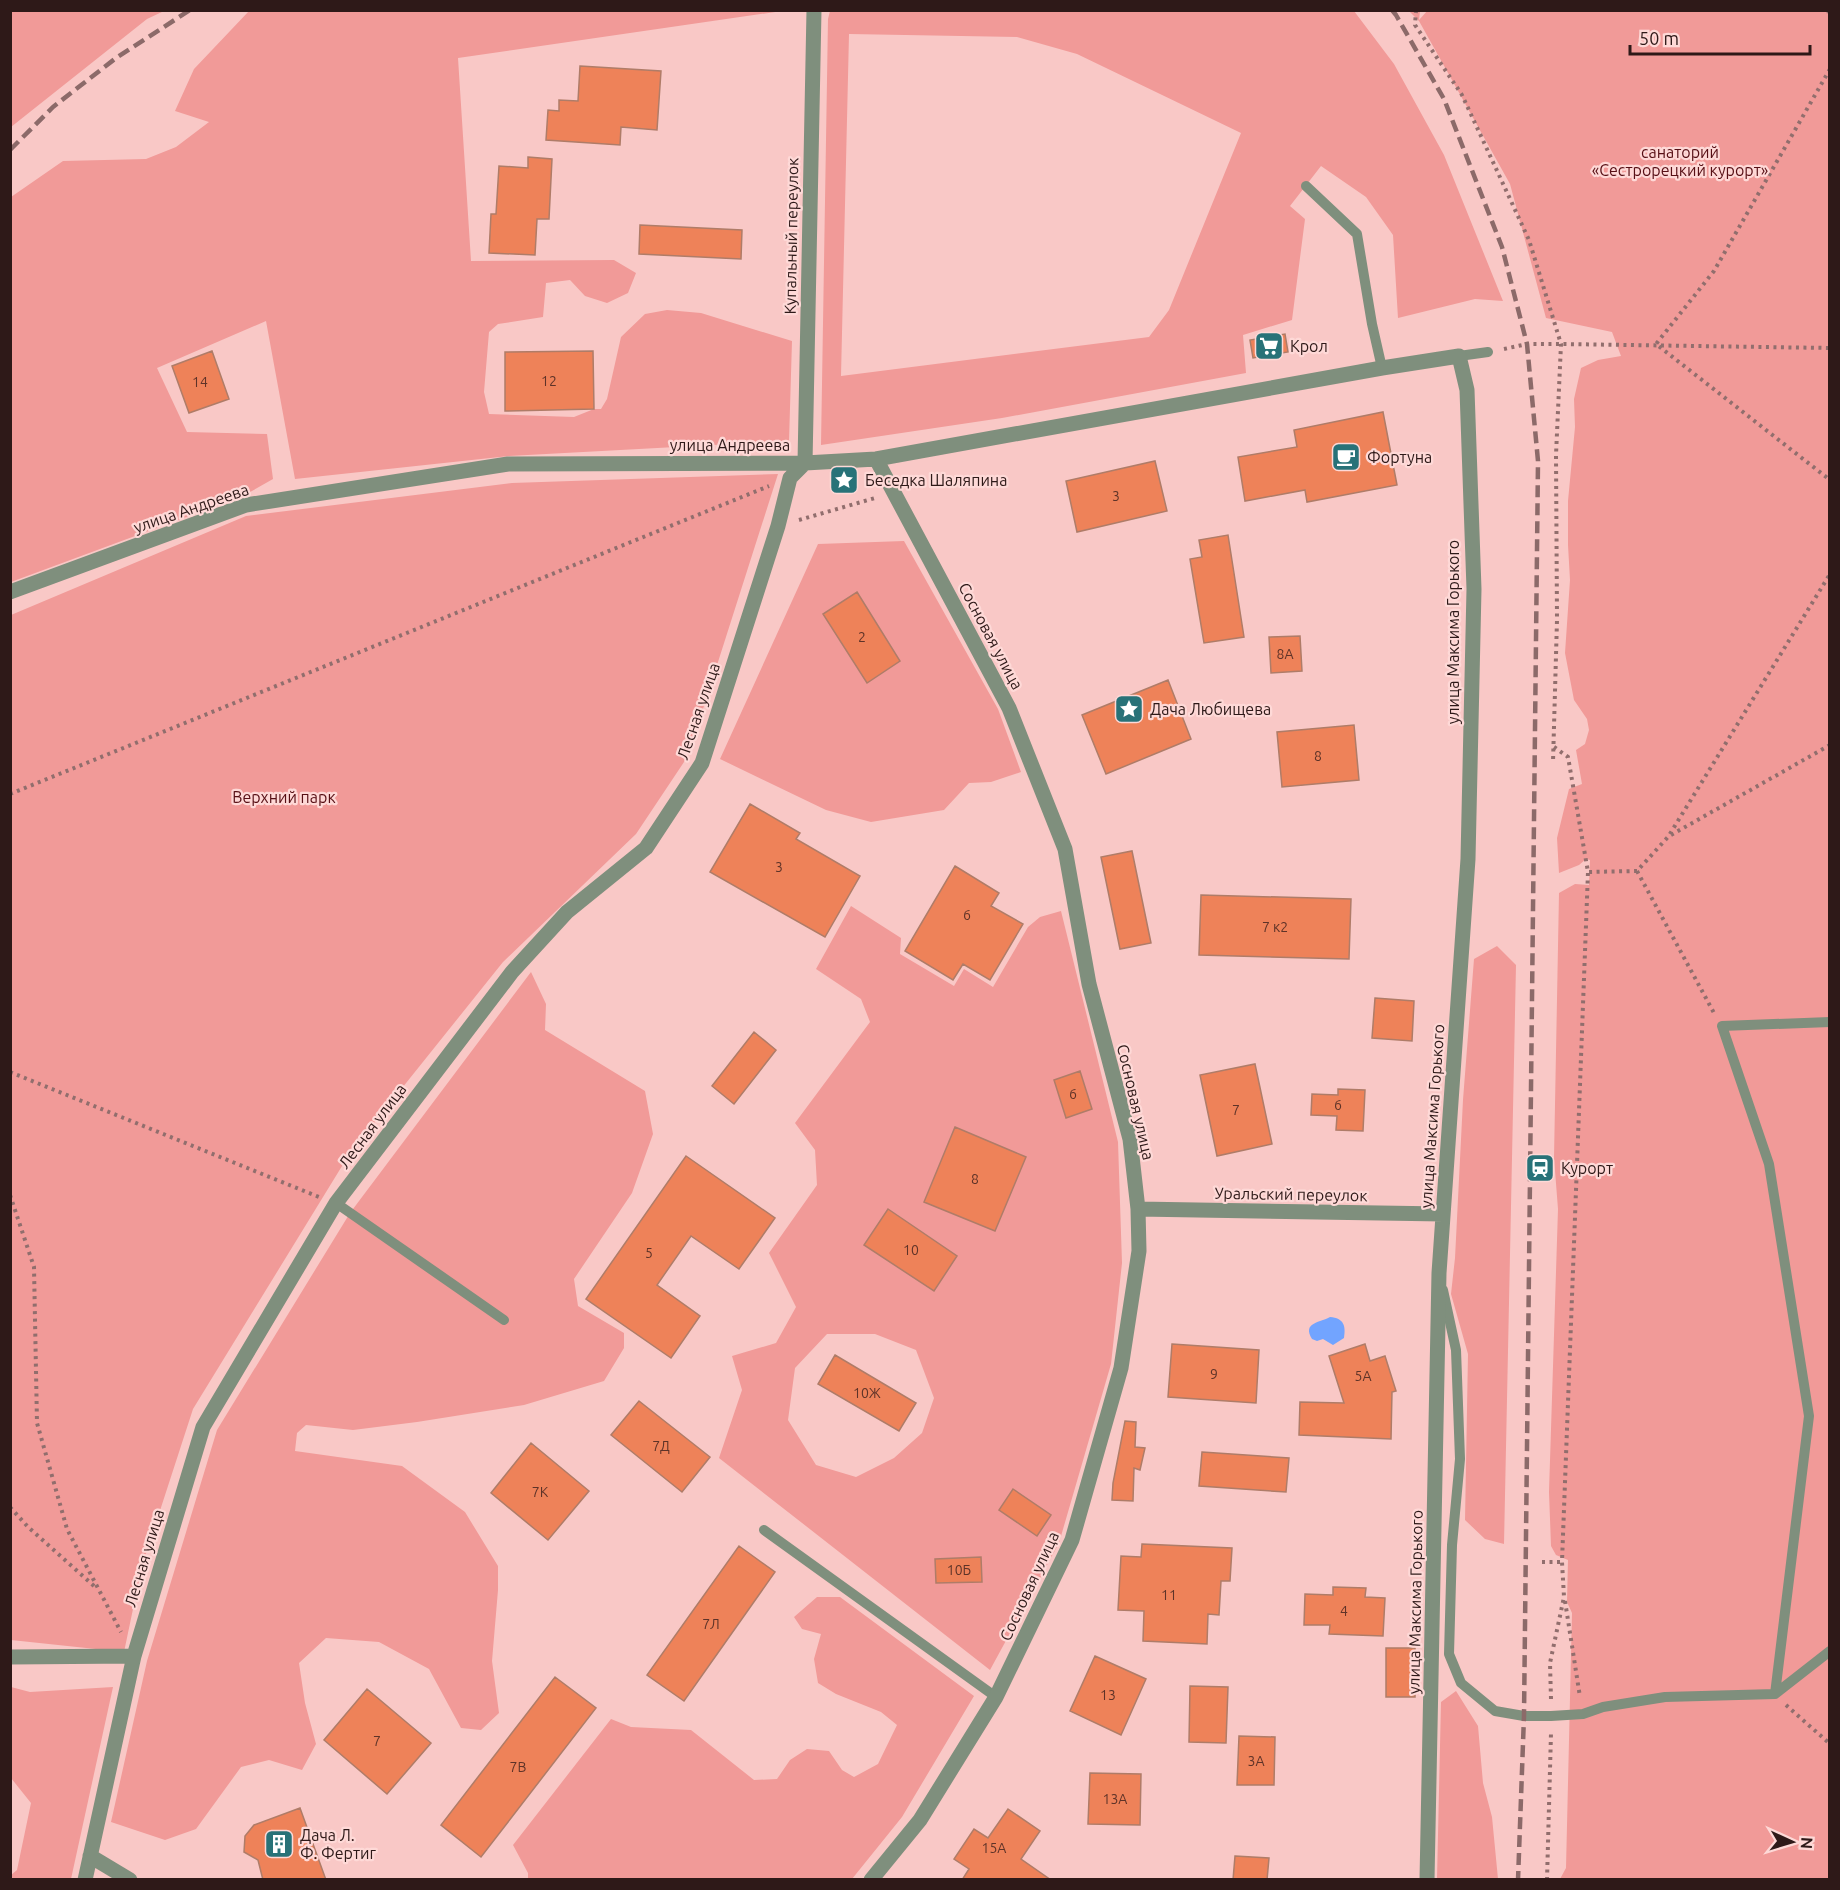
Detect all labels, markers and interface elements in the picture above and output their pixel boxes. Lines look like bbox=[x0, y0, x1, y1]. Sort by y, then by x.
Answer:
scale bar bbox=[1630, 18, 1810, 56]
text: 50 m bbox=[1639, 28, 1679, 48]
park label: санаторий «Сестрорецкий курорт» bbox=[1592, 143, 1768, 179]
street label: Купальный переулок bbox=[781, 157, 801, 315]
supermarket icon: Крол bbox=[1253, 330, 1285, 362]
place label: Крол bbox=[1290, 337, 1328, 355]
house number: 12 bbox=[541, 373, 557, 389]
house number: 14 bbox=[192, 374, 208, 390]
street label: улица Андреева bbox=[670, 436, 790, 454]
cafe icon: Фортуна bbox=[1330, 441, 1362, 473]
place label: Фортуна bbox=[1367, 448, 1432, 466]
place icon: Беседка Шаляпина bbox=[828, 464, 860, 496]
place label: Беседка Шаляпина bbox=[865, 471, 1007, 489]
street label: улица Андреева bbox=[131, 480, 251, 536]
house number: 3 bbox=[1112, 488, 1120, 504]
street label: улица Максима Горького bbox=[1444, 540, 1462, 724]
street label: Сосновая улица bbox=[955, 579, 1027, 693]
house number: 2 bbox=[858, 629, 866, 645]
house number: 8А bbox=[1277, 646, 1294, 662]
street label: Лесная улица bbox=[673, 660, 723, 762]
place icon: Дача Любищева bbox=[1113, 693, 1145, 725]
place label: Дача Любищева bbox=[1150, 700, 1271, 718]
house number: 8 bbox=[1314, 748, 1322, 764]
park label: Верхний парк bbox=[232, 788, 336, 806]
house number: 3 bbox=[775, 859, 783, 875]
house number: 6 bbox=[963, 907, 971, 923]
house number: 7 к2 bbox=[1262, 919, 1288, 935]
street label: улица Максима Горького bbox=[1417, 1023, 1447, 1209]
street label: Сосновая улица bbox=[1114, 1042, 1158, 1162]
street label: Лесная улица bbox=[334, 1080, 410, 1172]
house number: 6 bbox=[1069, 1086, 1077, 1102]
house number: 6 bbox=[1334, 1097, 1342, 1113]
house number: 7 bbox=[1232, 1102, 1240, 1118]
station icon: Курорт bbox=[1524, 1152, 1556, 1184]
place label: Курорт bbox=[1561, 1159, 1613, 1177]
house number: 8 bbox=[971, 1171, 979, 1187]
street label: Уральский переулок bbox=[1214, 1184, 1368, 1204]
house number: 10 bbox=[903, 1242, 919, 1258]
house number: 5 bbox=[645, 1245, 653, 1261]
house number: 9 bbox=[1210, 1366, 1218, 1382]
house number: 5А bbox=[1355, 1368, 1372, 1384]
house number: 10Ж bbox=[853, 1385, 881, 1401]
house number: 7Д bbox=[652, 1438, 670, 1454]
house number: 7К bbox=[532, 1484, 549, 1500]
street label: Лесная улица bbox=[121, 1507, 167, 1609]
street label: улица Максима Горького bbox=[1404, 1510, 1426, 1694]
street label: Сосновая улица bbox=[996, 1529, 1062, 1643]
house number: 10Б bbox=[947, 1562, 971, 1578]
house number: 11 bbox=[1161, 1587, 1177, 1603]
house number: 4 bbox=[1340, 1603, 1348, 1619]
house number: 7Л bbox=[702, 1616, 720, 1632]
house number: 13 bbox=[1100, 1687, 1116, 1703]
house number: 7 bbox=[373, 1733, 381, 1749]
house number: 3А bbox=[1248, 1753, 1265, 1769]
house number: 7В bbox=[510, 1759, 526, 1775]
house number: 13А bbox=[1103, 1791, 1127, 1807]
north arrow bbox=[1762, 1812, 1822, 1872]
place label: Дача Л. Ф. Фертиг bbox=[300, 1826, 377, 1862]
building icon: Дача Л. Ф. Фертиг bbox=[263, 1828, 295, 1860]
text: N bbox=[1798, 1836, 1816, 1850]
house number: 15А bbox=[982, 1840, 1006, 1856]

